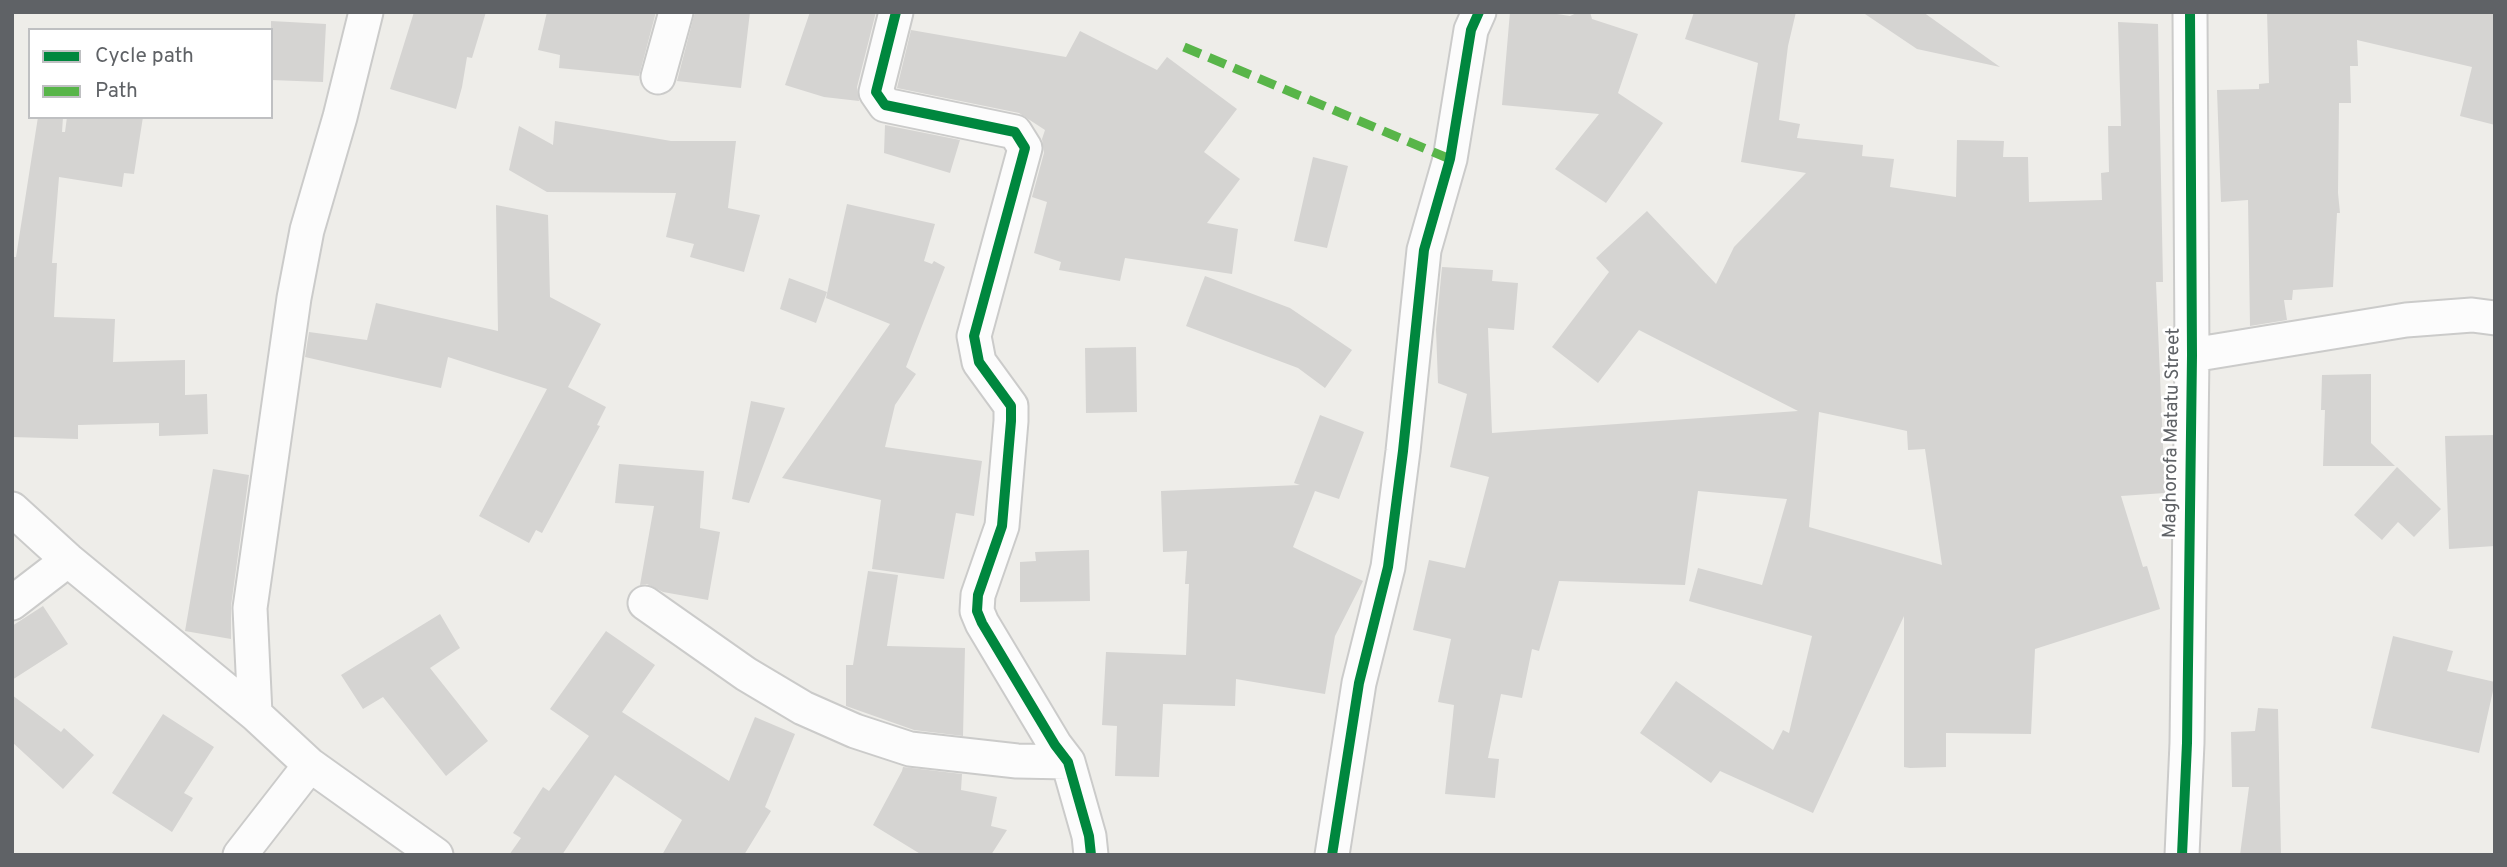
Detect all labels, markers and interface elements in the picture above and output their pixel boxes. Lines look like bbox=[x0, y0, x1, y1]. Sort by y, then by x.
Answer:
legend bbox=[28, 28, 273, 119]
text: Cycle path bbox=[95, 43, 194, 70]
text: Path bbox=[95, 78, 138, 105]
street label: Maghorofa Matatu Street bbox=[2160, 328, 2186, 538]

